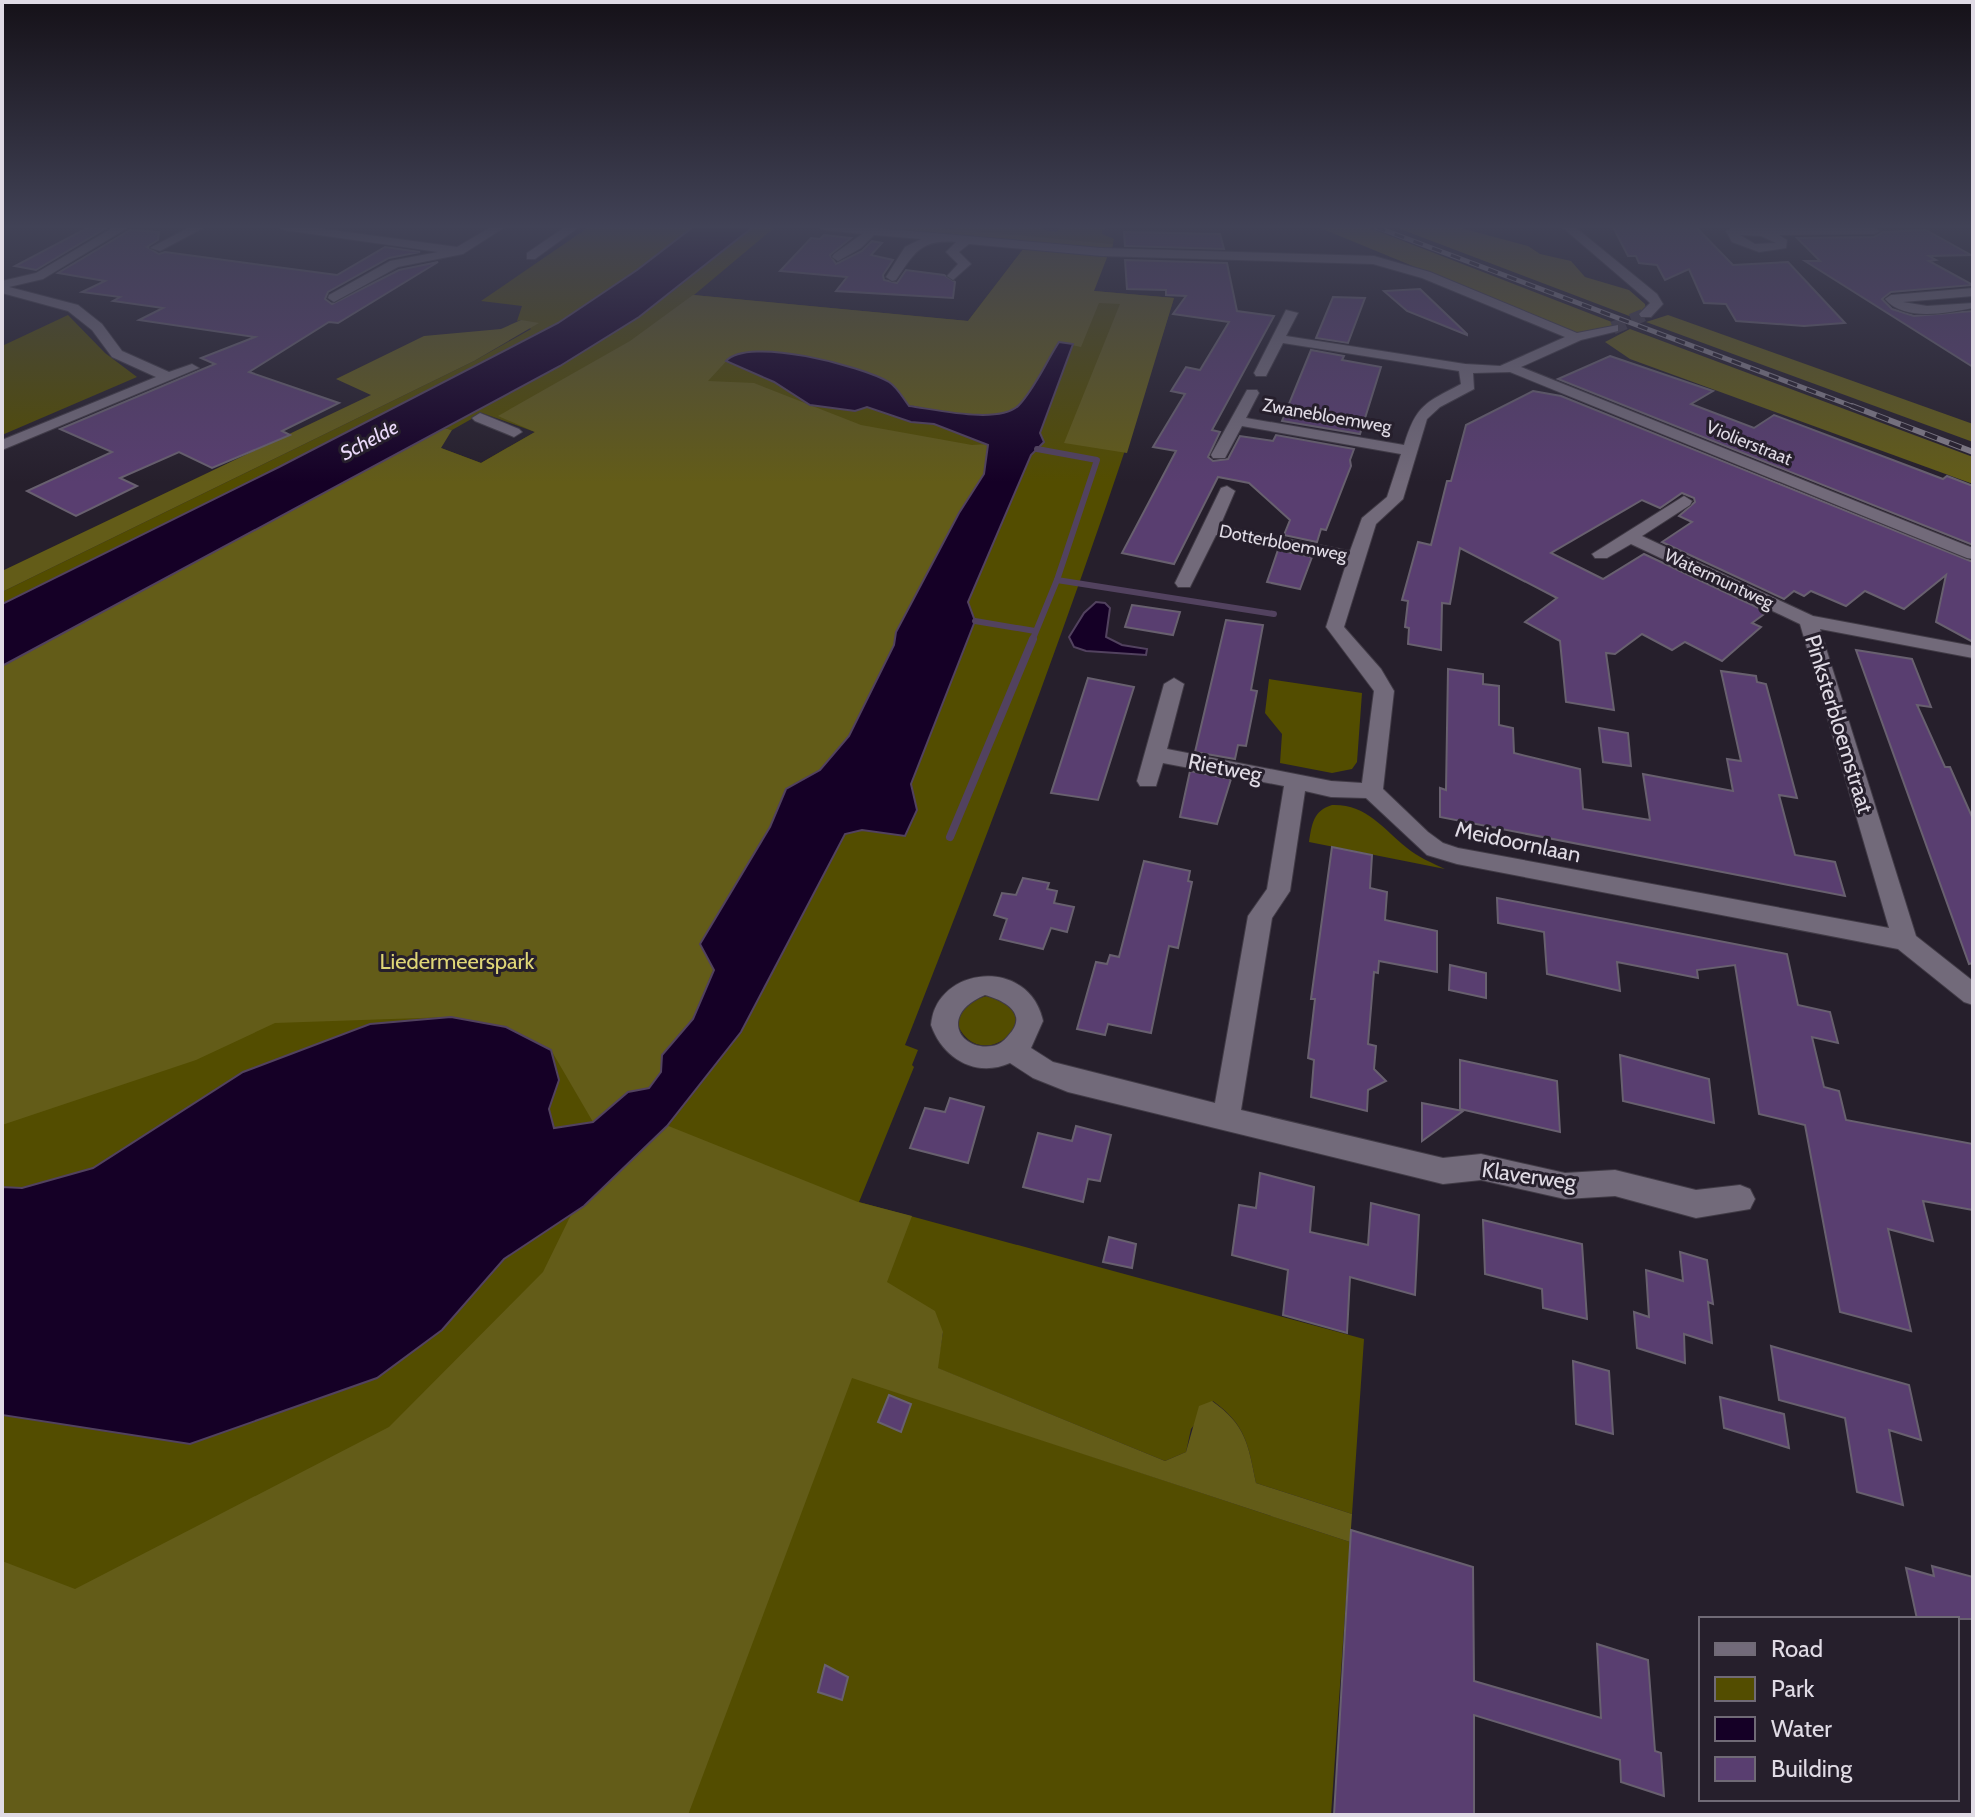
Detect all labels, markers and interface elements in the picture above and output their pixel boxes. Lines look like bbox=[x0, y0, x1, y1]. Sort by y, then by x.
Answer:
street label: Zwanebloemweg bbox=[1261, 394, 1394, 438]
water label: Schelde bbox=[336, 415, 402, 465]
street label: Violierstraat bbox=[1703, 416, 1795, 470]
street label: Dotterbloemweg bbox=[1217, 520, 1350, 566]
street label: Watermuntweg bbox=[1661, 544, 1778, 614]
street label: Pinksterbloemstraat bbox=[1799, 631, 1879, 817]
street label: Rietweg bbox=[1186, 748, 1265, 789]
street label: Meidoornlaan bbox=[1453, 816, 1583, 868]
park label: Liedermeerspark bbox=[380, 948, 535, 975]
street label: Klaverweg bbox=[1480, 1156, 1579, 1196]
legend bbox=[1699, 1617, 1959, 1801]
text: Road bbox=[1771, 1634, 1823, 1663]
text: Park bbox=[1771, 1674, 1814, 1703]
text: Water bbox=[1771, 1714, 1832, 1743]
text: Building bbox=[1771, 1754, 1853, 1783]

